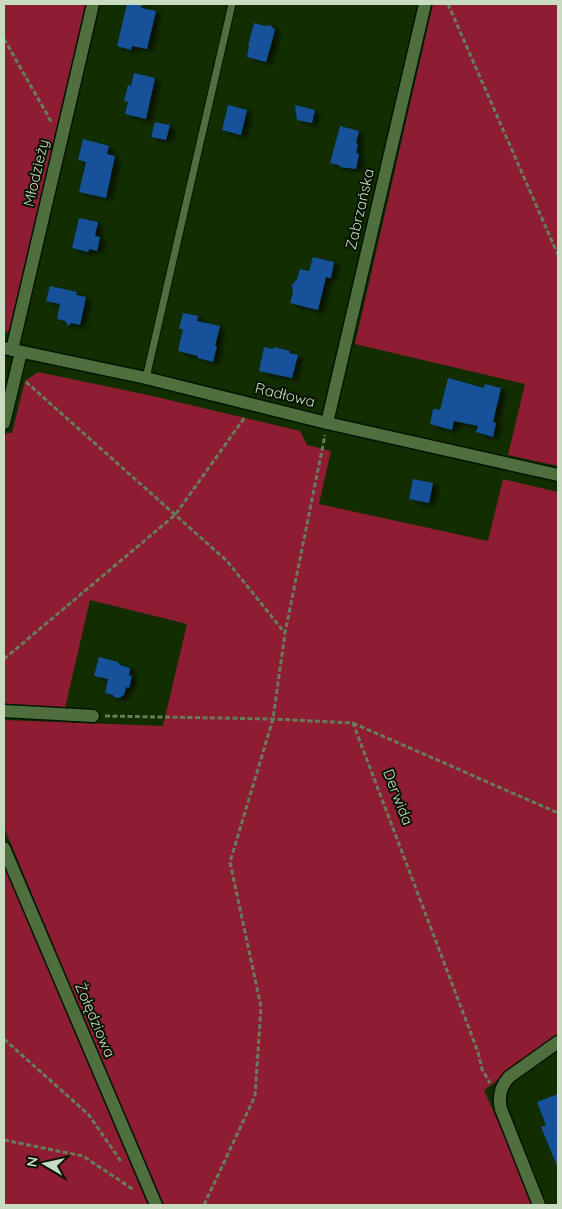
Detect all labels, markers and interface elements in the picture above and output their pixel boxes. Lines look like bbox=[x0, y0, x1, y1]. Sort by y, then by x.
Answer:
street label: Młodzieży bbox=[19, 137, 52, 208]
street label: Zabrzańska bbox=[341, 166, 378, 251]
street label: Radłowa bbox=[253, 378, 317, 411]
street label: Derwida bbox=[379, 766, 418, 828]
street label: Żołędziowa bbox=[71, 979, 120, 1060]
north arrow bbox=[20, 1139, 70, 1189]
text: N bbox=[22, 1155, 42, 1168]

